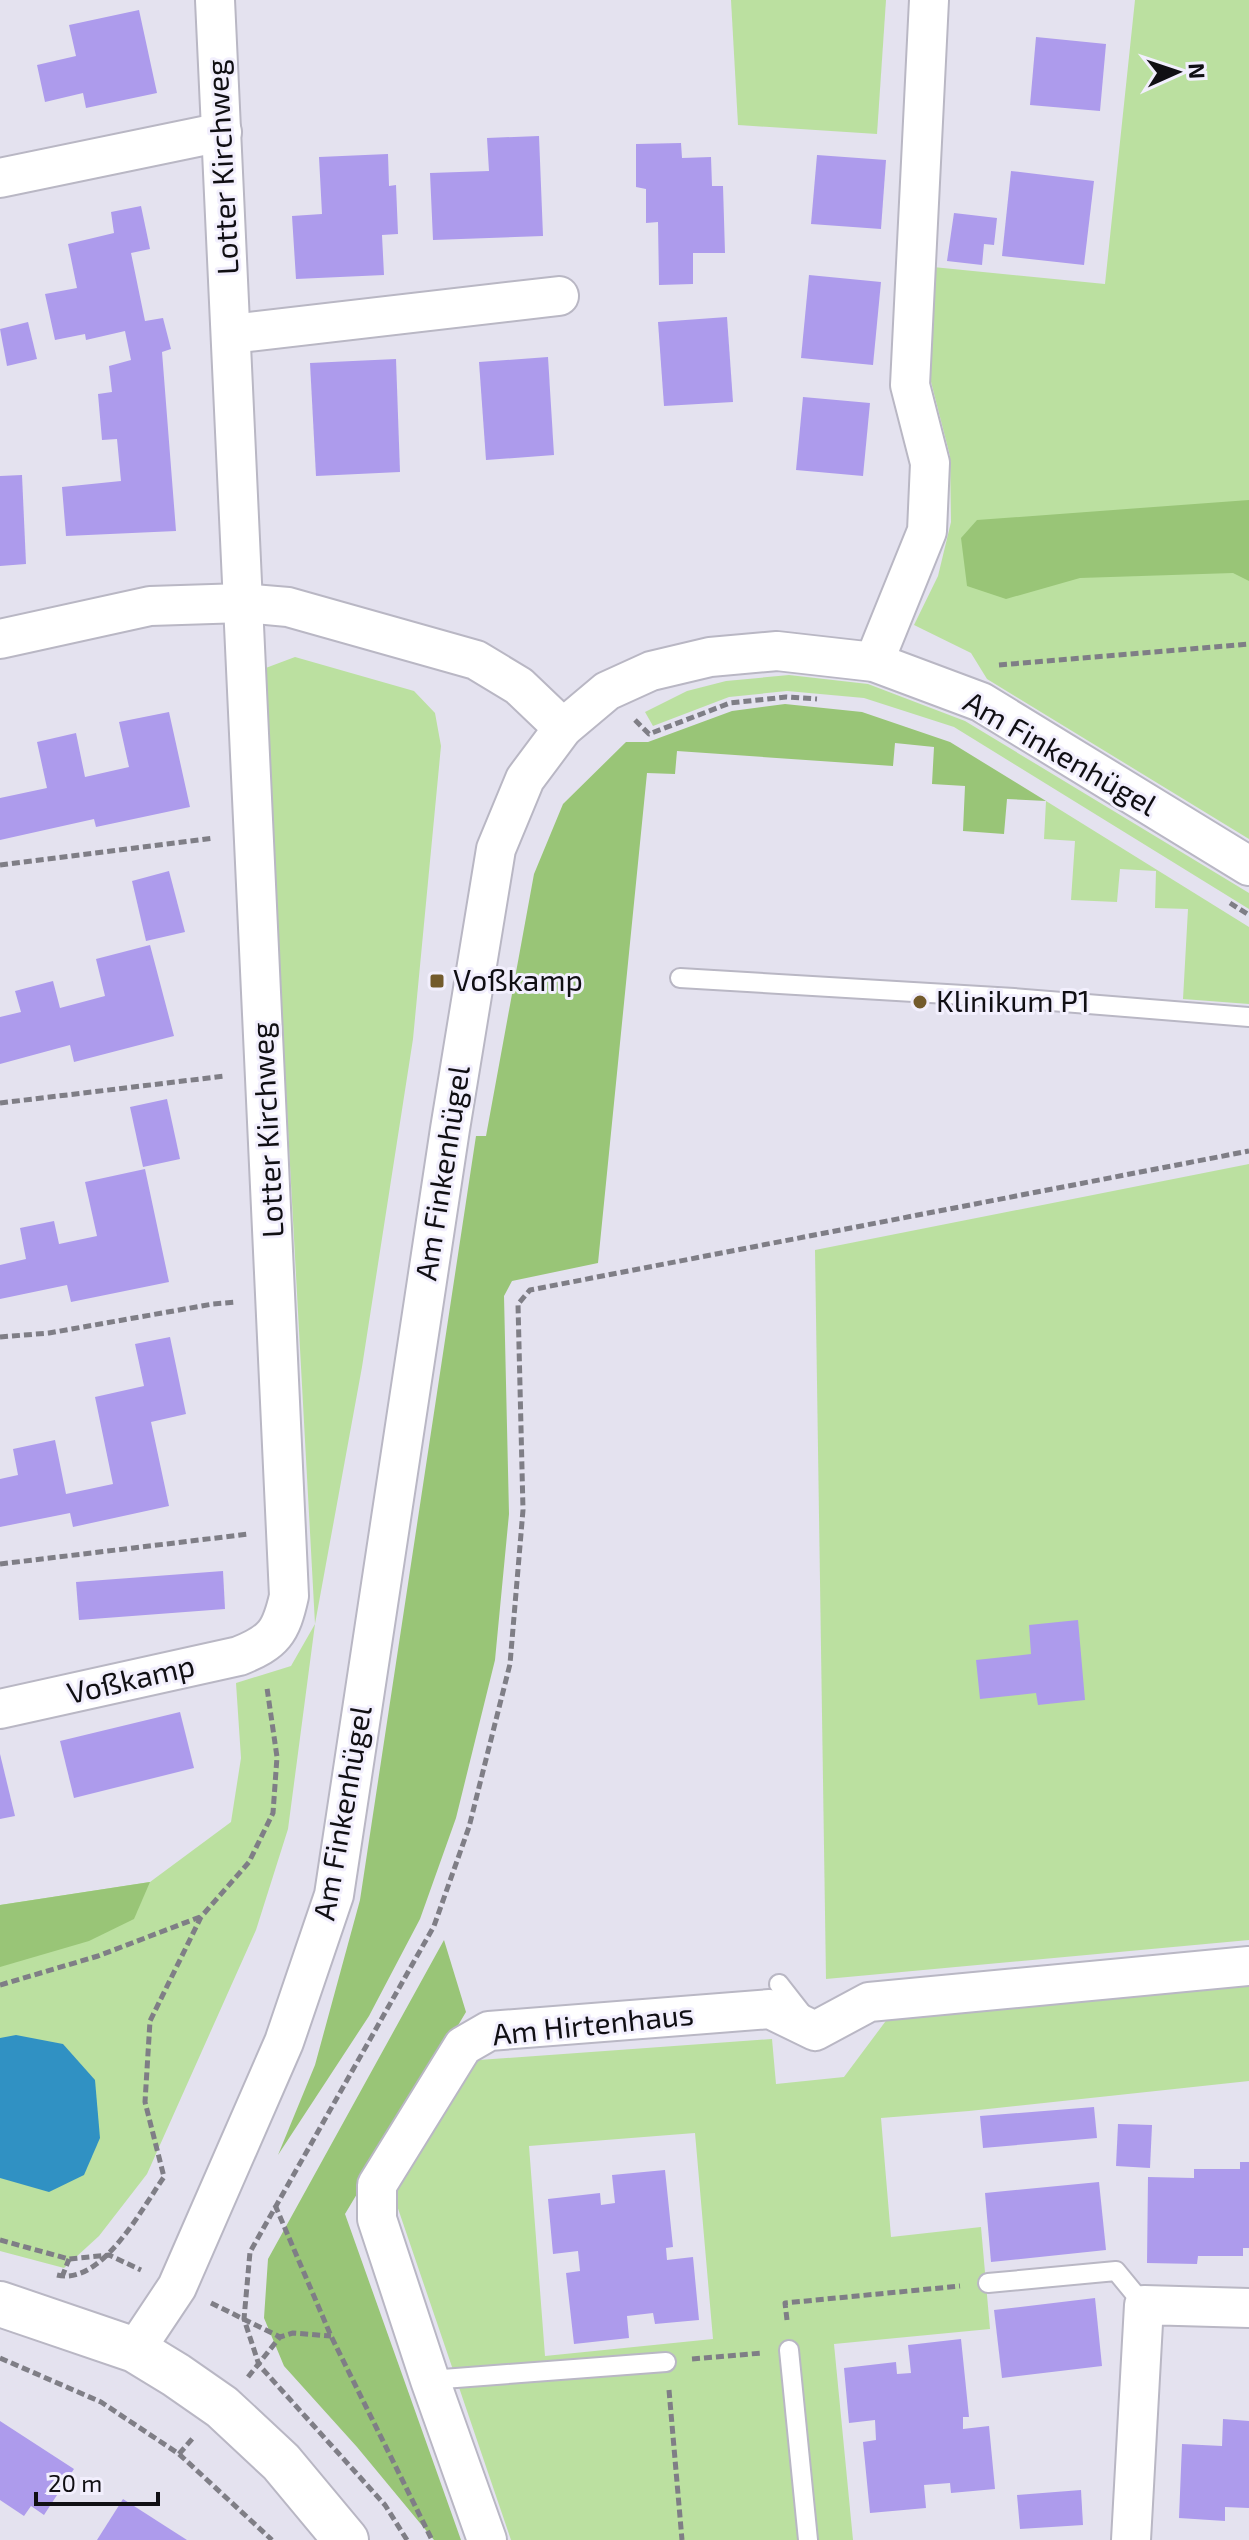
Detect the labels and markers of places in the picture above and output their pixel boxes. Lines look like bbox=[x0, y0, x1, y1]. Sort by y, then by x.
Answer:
place label: Voßkamp bbox=[453, 961, 583, 997]
marker: Voßkamp bbox=[428, 972, 446, 990]
place label: Klinikum P1 bbox=[936, 982, 1090, 1018]
marker: Klinikum P1 bbox=[911, 993, 929, 1011]

